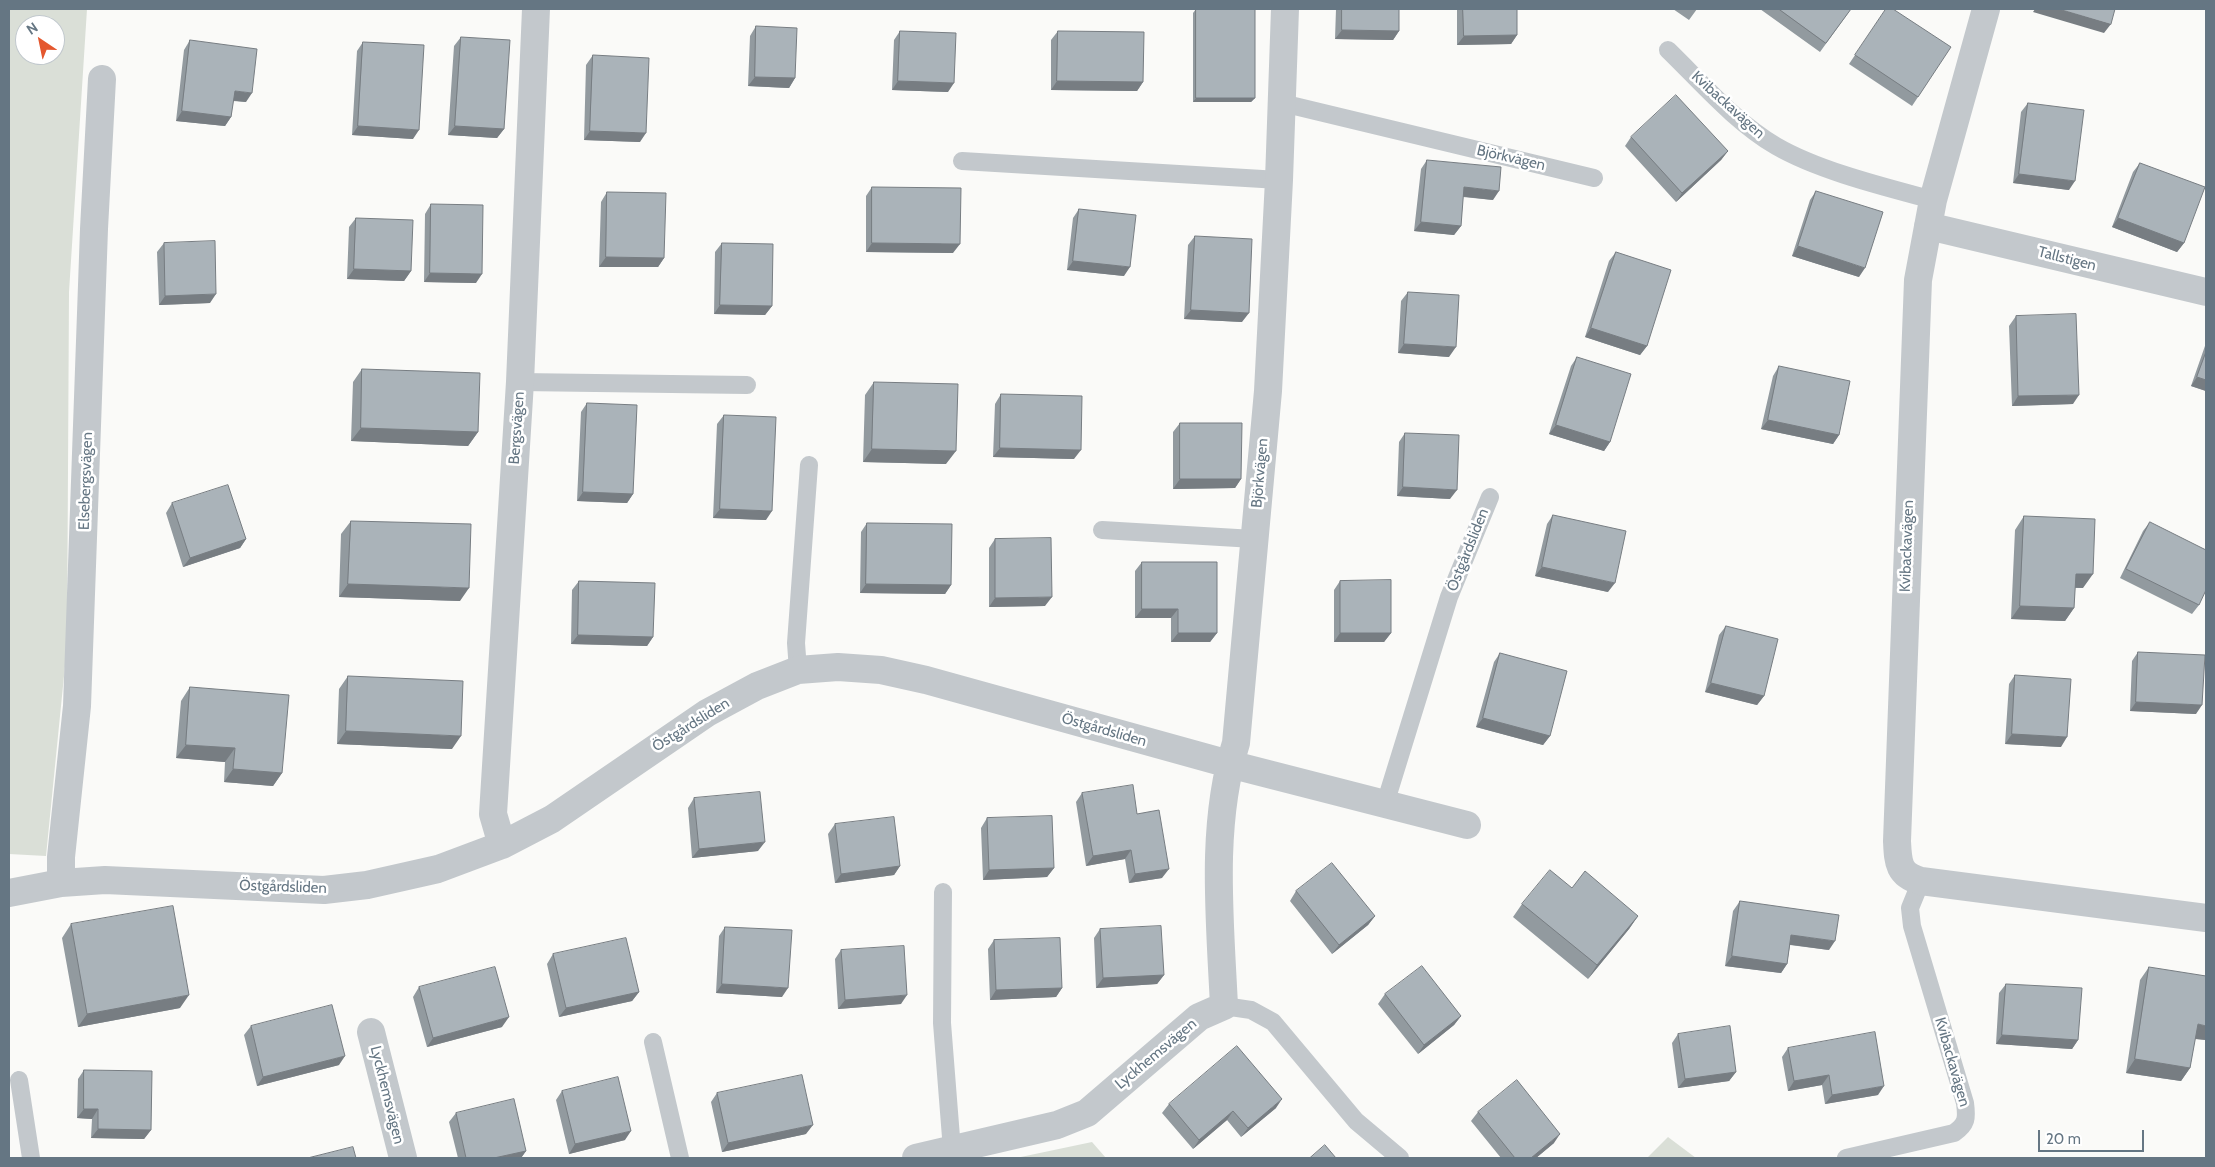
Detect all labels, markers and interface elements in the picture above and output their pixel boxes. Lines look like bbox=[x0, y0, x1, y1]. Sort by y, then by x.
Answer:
north arrow bbox=[15, 15, 65, 65]
text: N bbox=[23, 18, 41, 39]
street label: Kvibackavägen bbox=[1688, 67, 1768, 143]
street label: Björkvägen bbox=[1475, 141, 1547, 175]
street label: Tallstigen bbox=[2036, 243, 2098, 275]
street label: Bergsvägen bbox=[505, 391, 529, 465]
street label: Elsebergsvägen bbox=[75, 432, 97, 530]
street label: Björkvägen bbox=[1248, 437, 1272, 509]
street label: Kvibackavägen bbox=[1896, 500, 1918, 592]
street label: Östgårdsliden bbox=[1443, 506, 1493, 594]
street label: Östgårdsliden bbox=[649, 694, 733, 756]
street label: Östgårdsliden bbox=[1059, 709, 1149, 751]
street label: Östgårdsliden bbox=[239, 876, 327, 898]
street label: Lyckhemsvägen bbox=[1112, 1015, 1200, 1093]
street label: Kvibackavägen bbox=[1931, 1015, 1973, 1109]
street label: Lyckhemsvägen bbox=[366, 1044, 408, 1146]
scale bar bbox=[2040, 1120, 2146, 1152]
text: 20 m bbox=[2046, 1130, 2081, 1148]

